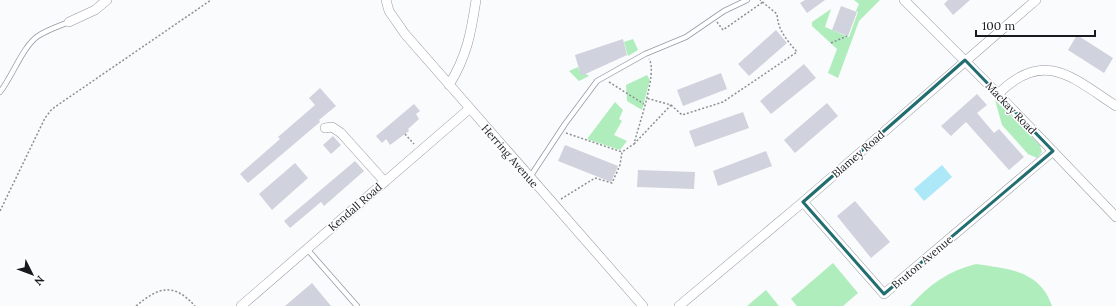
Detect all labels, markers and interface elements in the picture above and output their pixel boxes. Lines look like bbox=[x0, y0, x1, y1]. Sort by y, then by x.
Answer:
scale bar bbox=[976, 12, 1095, 38]
text: 100 m bbox=[982, 18, 1015, 33]
street label: Mackay Road bbox=[983, 79, 1040, 137]
street label: Herring Avenue bbox=[479, 121, 542, 191]
street label: Blamey Road bbox=[829, 127, 888, 181]
street label: Kendall Road bbox=[325, 180, 385, 234]
street label: Bruton Avenue bbox=[889, 232, 956, 292]
north arrow bbox=[12, 254, 52, 294]
text: N bbox=[31, 273, 47, 289]

